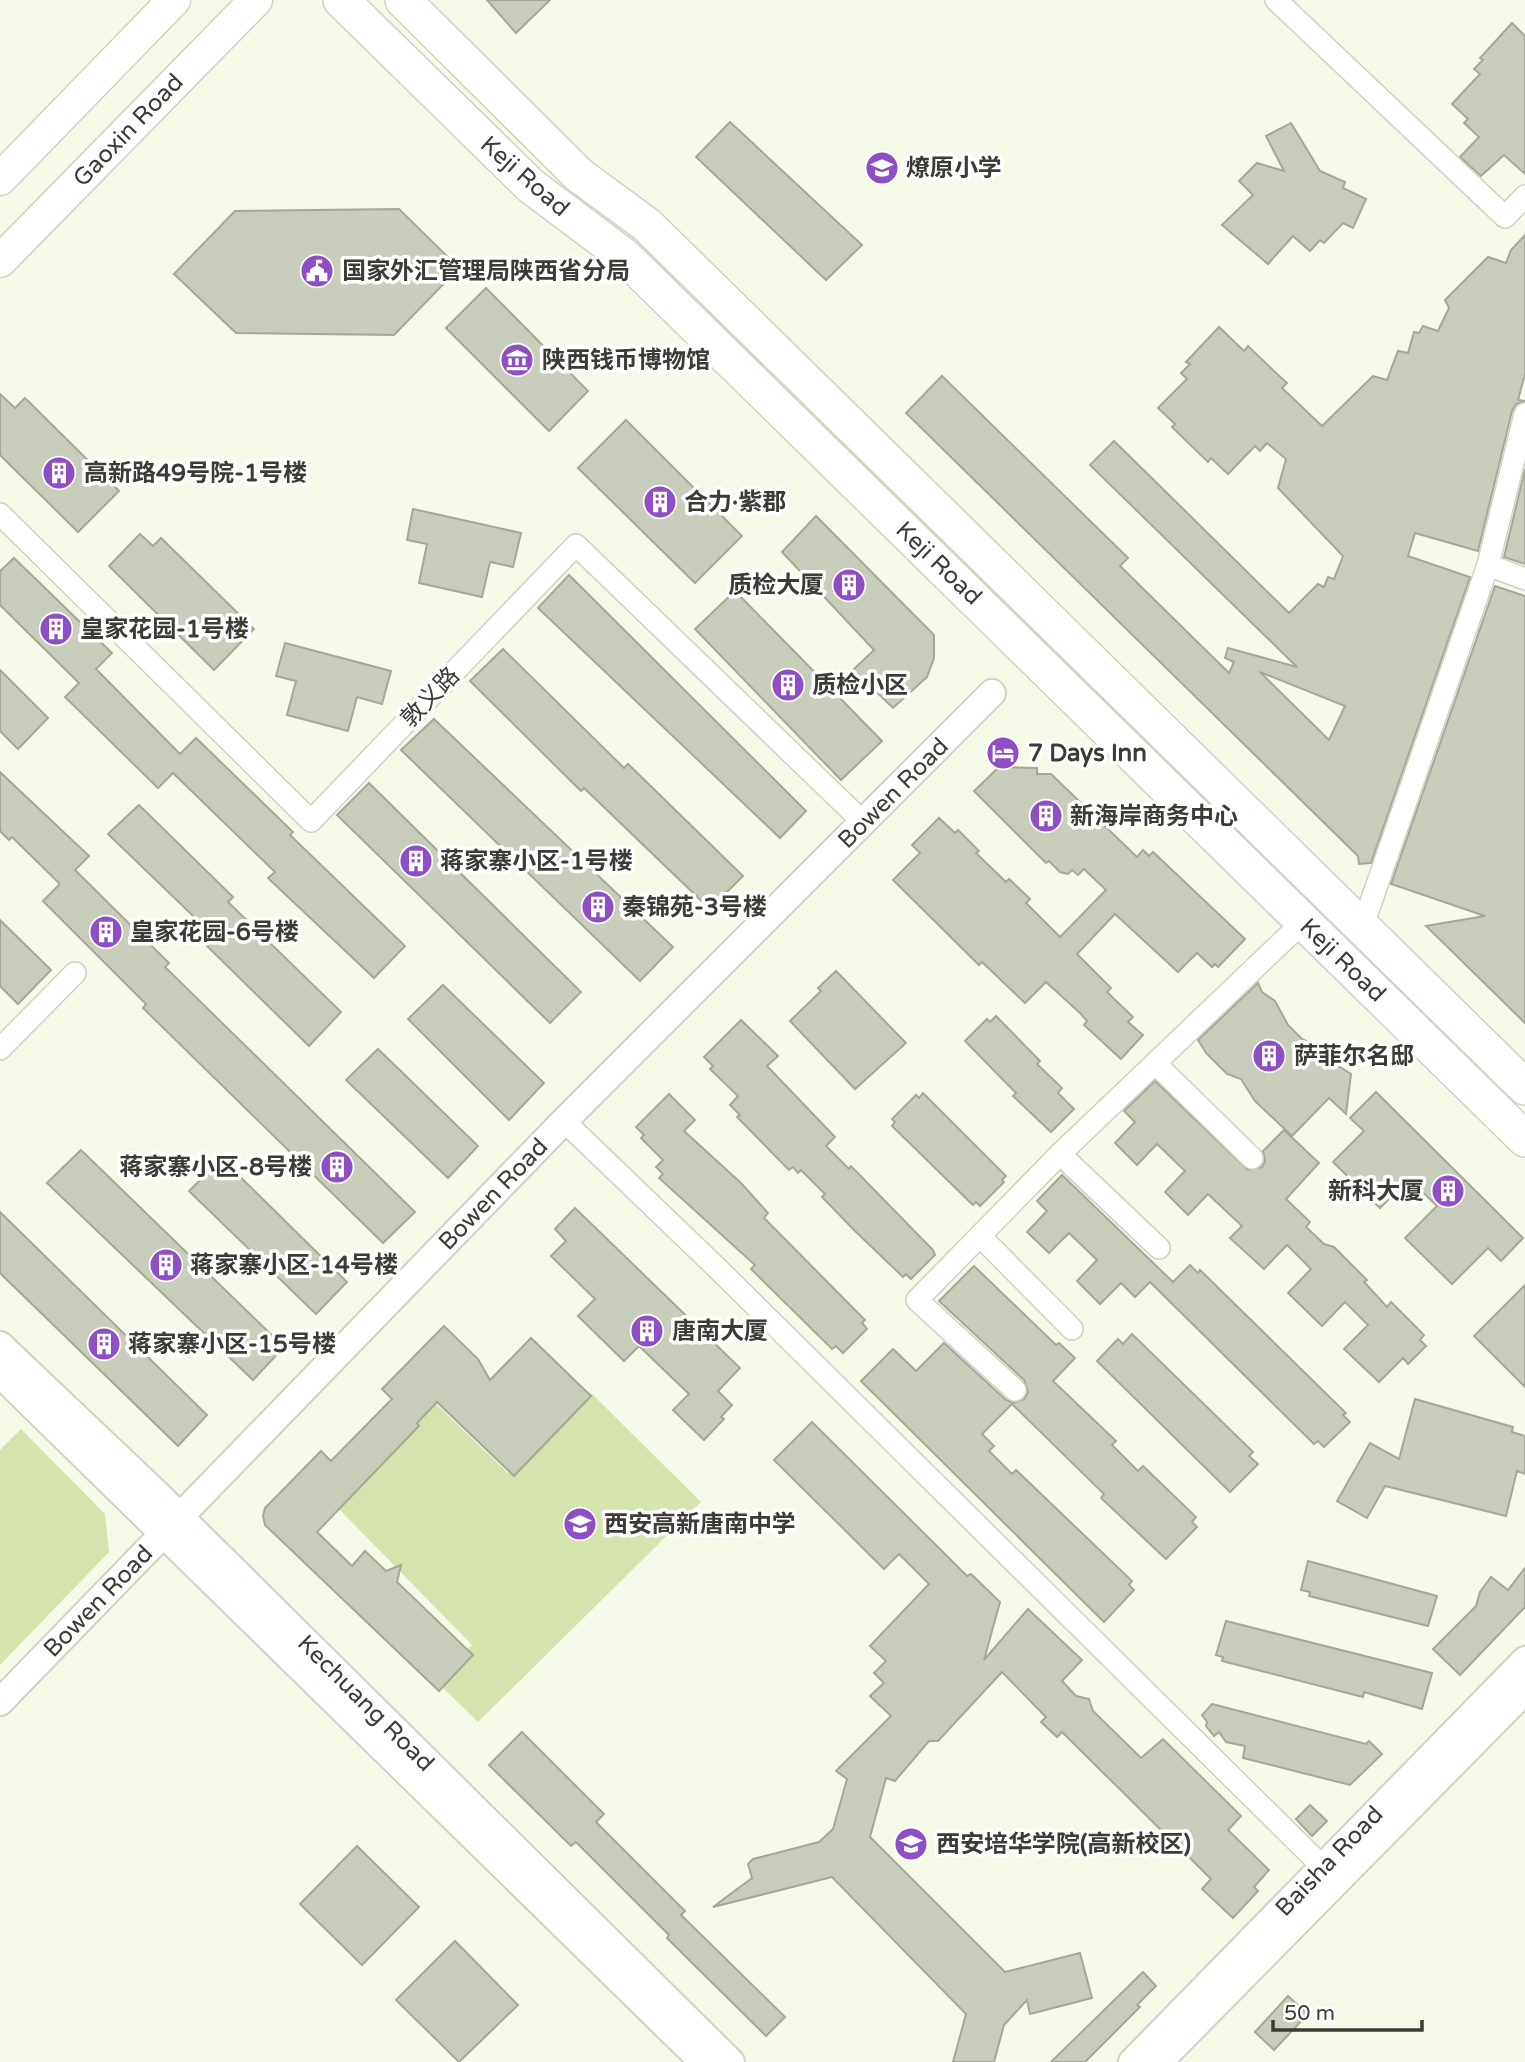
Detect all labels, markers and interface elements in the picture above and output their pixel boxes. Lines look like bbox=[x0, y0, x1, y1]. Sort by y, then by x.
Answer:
street label: Gaoxin Road bbox=[67, 68, 190, 193]
street label: Keji Road bbox=[474, 130, 575, 223]
school or university icon: 燎原小学 bbox=[863, 149, 901, 187]
place label: 燎原小学 bbox=[906, 154, 1002, 183]
public building icon: 国家外汇管理局陕西省分局 bbox=[298, 252, 336, 290]
place label: 国家外汇管理局陕西省分局 bbox=[342, 257, 630, 286]
museum icon: 陕西钱币博物馆 bbox=[498, 341, 536, 379]
place label: 陕西钱币博物馆 bbox=[542, 346, 710, 375]
building icon: 高新路49号院-1号楼 bbox=[40, 454, 78, 492]
place label: 高新路49号院-1号楼 bbox=[84, 459, 307, 488]
building icon: 合力·紫郡 bbox=[641, 483, 679, 521]
place label: 合力·紫郡 bbox=[684, 488, 786, 517]
street label: Keji Road bbox=[890, 515, 988, 611]
building icon: 质检大厦 bbox=[830, 566, 868, 604]
place label: 质检大厦 bbox=[728, 571, 824, 600]
building icon: 皇家花园-1号楼 bbox=[37, 610, 75, 648]
place label: 皇家花园-1号楼 bbox=[80, 615, 249, 644]
street label: 敦义路 bbox=[395, 661, 466, 733]
building icon: 质检小区 bbox=[769, 666, 807, 704]
place label: 质检小区 bbox=[812, 671, 908, 700]
street label: Bowen Road bbox=[832, 732, 955, 855]
hotel icon: 7 Days Inn bbox=[984, 734, 1022, 772]
place label: 7 Days Inn bbox=[1028, 739, 1147, 768]
building icon: 新海岸商务中心 bbox=[1027, 797, 1065, 835]
place label: 新海岸商务中心 bbox=[1070, 802, 1238, 831]
building icon: 蒋家寨小区-1号楼 bbox=[397, 842, 435, 880]
place label: 蒋家寨小区-1号楼 bbox=[440, 847, 633, 876]
building icon: 秦锦苑-3号楼 bbox=[579, 888, 617, 926]
place label: 秦锦苑-3号楼 bbox=[622, 893, 767, 922]
street label: Keji Road bbox=[1294, 912, 1392, 1008]
building icon: 皇家花园-6号楼 bbox=[87, 913, 125, 951]
place label: 皇家花园-6号楼 bbox=[130, 918, 299, 947]
building icon: 萨菲尔名邸 bbox=[1250, 1037, 1288, 1075]
place label: 萨菲尔名邸 bbox=[1294, 1042, 1414, 1071]
street label: Bowen Road bbox=[433, 1132, 554, 1256]
building icon: 蒋家寨小区-8号楼 bbox=[318, 1148, 356, 1186]
place label: 蒋家寨小区-8号楼 bbox=[119, 1153, 312, 1182]
building icon: 新科大厦 bbox=[1429, 1172, 1467, 1210]
place label: 新科大厦 bbox=[1328, 1177, 1424, 1206]
building icon: 蒋家寨小区-14号楼 bbox=[147, 1246, 185, 1284]
place label: 蒋家寨小区-14号楼 bbox=[190, 1251, 398, 1280]
building icon: 唐南大厦 bbox=[628, 1312, 666, 1350]
place label: 唐南大厦 bbox=[672, 1317, 768, 1346]
building icon: 蒋家寨小区-15号楼 bbox=[85, 1325, 123, 1363]
place label: 蒋家寨小区-15号楼 bbox=[128, 1330, 336, 1359]
school or university icon: 西安高新唐南中学 bbox=[561, 1505, 599, 1543]
place label: 西安高新唐南中学 bbox=[604, 1510, 796, 1539]
street label: Bowen Road bbox=[38, 1539, 159, 1663]
street label: Kechuang Road bbox=[291, 1629, 440, 1778]
street label: Baisha Road bbox=[1270, 1800, 1389, 1923]
school or university icon: 西安培华学院(高新校区) bbox=[892, 1825, 930, 1863]
place label: 西安培华学院(高新校区) bbox=[936, 1830, 1191, 1859]
scale bar bbox=[1273, 1988, 1422, 2032]
text: 50 m bbox=[1284, 2001, 1335, 2026]

